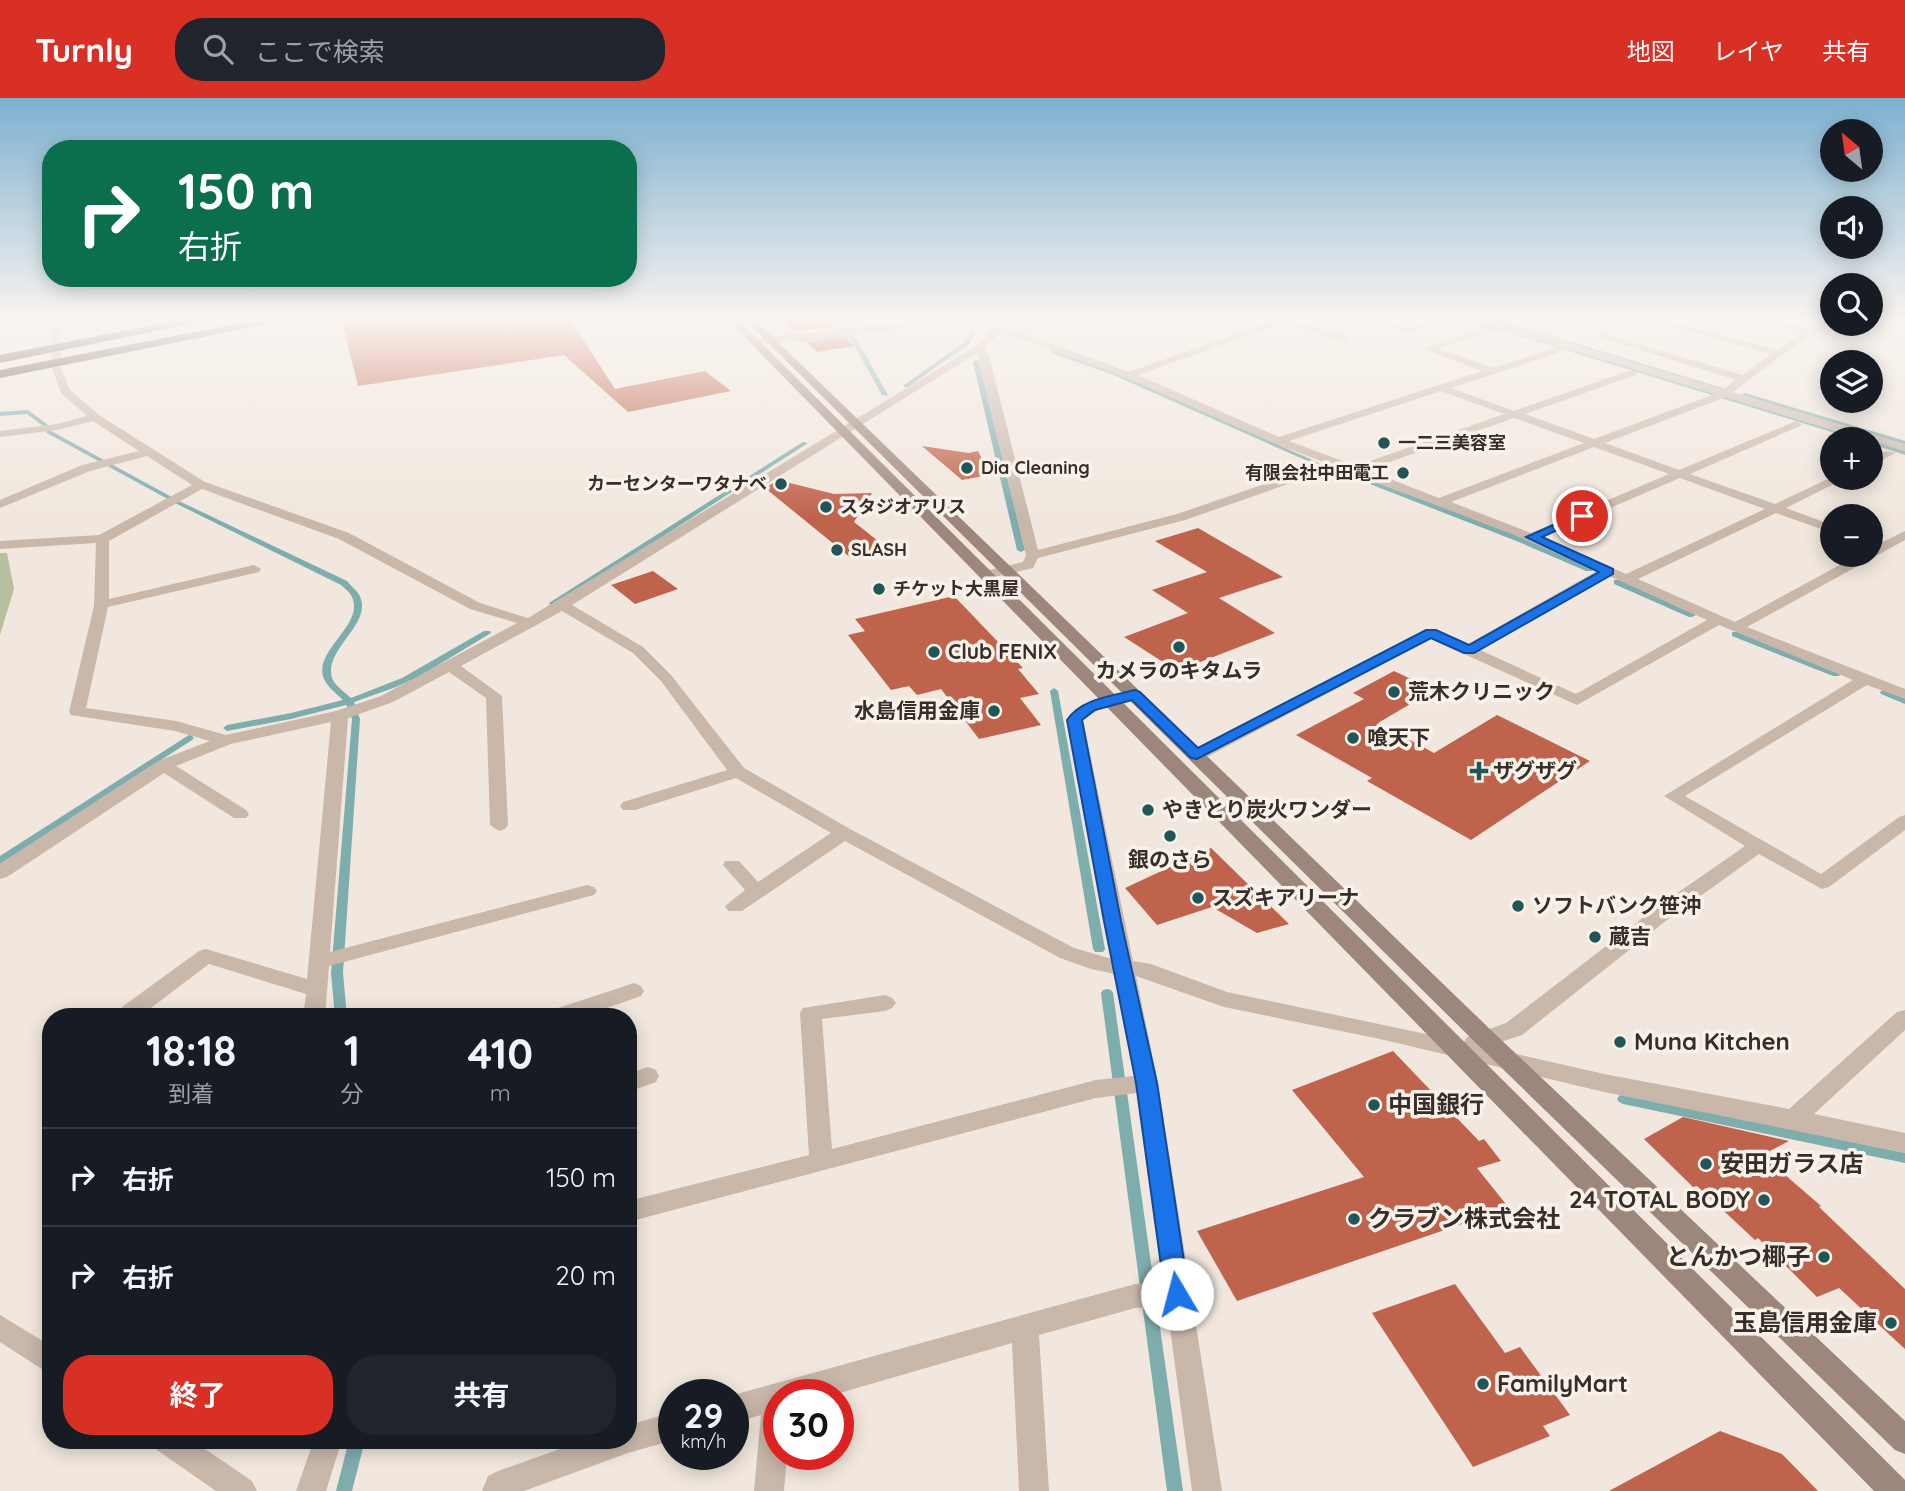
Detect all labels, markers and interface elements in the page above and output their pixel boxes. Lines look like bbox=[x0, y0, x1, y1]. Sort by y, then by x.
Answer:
search box bbox=[175, 18, 665, 81]
text: Turnly bbox=[35, 29, 133, 70]
icon: search bbox=[199, 30, 237, 68]
text: ここで検索 bbox=[255, 35, 385, 68]
text: 地図 bbox=[1627, 36, 1675, 66]
text: レイヤ bbox=[1713, 36, 1784, 66]
text: 共有 bbox=[1822, 36, 1870, 66]
north arrow bbox=[1820, 119, 1883, 182]
map controls bbox=[1820, 119, 1883, 567]
text: 150 m bbox=[178, 160, 314, 221]
icon: right bbox=[63, 168, 154, 259]
button: sound bbox=[1820, 196, 1883, 259]
text: 右折 bbox=[178, 226, 242, 266]
button: search bbox=[1820, 273, 1883, 336]
button: layers bbox=[1820, 350, 1883, 413]
button: + bbox=[1820, 427, 1883, 490]
place label: 一二三美容室 bbox=[1398, 431, 1506, 454]
marker: 一二三美容室 bbox=[1376, 435, 1392, 451]
place label: Dia Cleaning bbox=[981, 456, 1090, 479]
marker: Dia Cleaning bbox=[959, 460, 975, 476]
place label: 有限会社中田電工 bbox=[1245, 461, 1389, 484]
marker: 有限会社中田電工 bbox=[1395, 465, 1411, 481]
place label: カーセンターワタナベ bbox=[587, 472, 767, 495]
marker: カーセンターワタナベ bbox=[773, 476, 789, 492]
pin bbox=[1552, 486, 1612, 546]
place label: スタジオアリス bbox=[840, 495, 966, 518]
icon: arrive bbox=[1563, 497, 1601, 535]
marker: スタジオアリス bbox=[818, 499, 834, 515]
button: − bbox=[1820, 504, 1883, 567]
place label: SLASH bbox=[851, 538, 907, 561]
marker: SLASH bbox=[829, 542, 845, 558]
place label: チケット大黒屋 bbox=[893, 577, 1019, 600]
marker: チケット大黒屋 bbox=[871, 581, 887, 597]
place label: Club FENIX bbox=[948, 638, 1057, 664]
marker: カメラのキタムラ bbox=[1171, 639, 1187, 655]
marker: Club FENIX bbox=[926, 644, 942, 660]
place label: カメラのキタムラ bbox=[1096, 657, 1262, 683]
place label: 荒木クリニック bbox=[1408, 678, 1555, 704]
marker: 荒木クリニック bbox=[1386, 684, 1402, 700]
place label: 水島信用金庫 bbox=[854, 697, 980, 723]
marker: 水島信用金庫 bbox=[986, 703, 1002, 719]
place label: 喰天下 bbox=[1367, 724, 1430, 750]
marker: 喰天下 bbox=[1345, 730, 1361, 746]
place label: ザグザグ bbox=[1493, 757, 1577, 783]
marker: ザグザグ bbox=[1471, 763, 1487, 779]
place label: やきとり炭火ワンダー bbox=[1162, 796, 1372, 822]
marker: やきとり炭火ワンダー bbox=[1140, 802, 1156, 818]
marker: 銀のさら bbox=[1162, 828, 1178, 844]
place label: 銀のさら bbox=[1128, 846, 1212, 872]
place label: スズキアリーナ bbox=[1212, 884, 1359, 910]
marker: スズキアリーナ bbox=[1190, 890, 1206, 906]
place label: ソフトバンク笹沖 bbox=[1532, 892, 1701, 918]
marker: ソフトバンク笹沖 bbox=[1510, 898, 1526, 914]
place label: 蔵吉 bbox=[1609, 923, 1651, 949]
marker: 蔵吉 bbox=[1587, 929, 1603, 945]
text: 18:18 bbox=[146, 1024, 236, 1077]
text: 1 bbox=[344, 1024, 360, 1077]
place label: Muna Kitchen bbox=[1634, 1026, 1790, 1056]
text: 410 bbox=[467, 1027, 533, 1080]
marker: Muna Kitchen bbox=[1612, 1034, 1628, 1050]
text: m bbox=[490, 1078, 511, 1107]
text: 到着 bbox=[168, 1079, 214, 1108]
text: 分 bbox=[340, 1079, 363, 1108]
place label: 中国銀行 bbox=[1388, 1089, 1484, 1119]
marker: 中国銀行 bbox=[1366, 1097, 1382, 1113]
place label: 安田ガラス店 bbox=[1720, 1148, 1864, 1178]
marker: 安田ガラス店 bbox=[1698, 1156, 1714, 1172]
icon: right bbox=[63, 1158, 101, 1196]
text: 150 m bbox=[546, 1161, 616, 1194]
text: 右折 bbox=[122, 1163, 174, 1196]
place label: 24 TOTAL BODY bbox=[1569, 1184, 1750, 1214]
marker: 24 TOTAL BODY bbox=[1756, 1192, 1772, 1208]
place label: クラブン株式会社 bbox=[1368, 1203, 1560, 1233]
marker: クラブン株式会社 bbox=[1346, 1211, 1362, 1227]
place label: とんかつ椰子 bbox=[1666, 1241, 1810, 1271]
marker: とんかつ椰子 bbox=[1816, 1249, 1832, 1265]
icon: right bbox=[63, 1256, 101, 1294]
position arrow bbox=[1140, 1257, 1214, 1331]
text: 20 m bbox=[555, 1259, 616, 1292]
text: 右折 bbox=[122, 1261, 174, 1294]
place label: 玉島信用金庫 bbox=[1733, 1307, 1877, 1337]
marker: 玉島信用金庫 bbox=[1883, 1315, 1899, 1331]
button: 終了 bbox=[63, 1355, 333, 1435]
button: 共有 bbox=[347, 1355, 616, 1435]
place label: FamilyMart bbox=[1497, 1368, 1628, 1398]
marker: FamilyMart bbox=[1475, 1376, 1491, 1392]
speed limit sign: 30 bbox=[763, 1379, 854, 1470]
text: 29 bbox=[684, 1393, 723, 1437]
text: km/h bbox=[681, 1430, 726, 1453]

